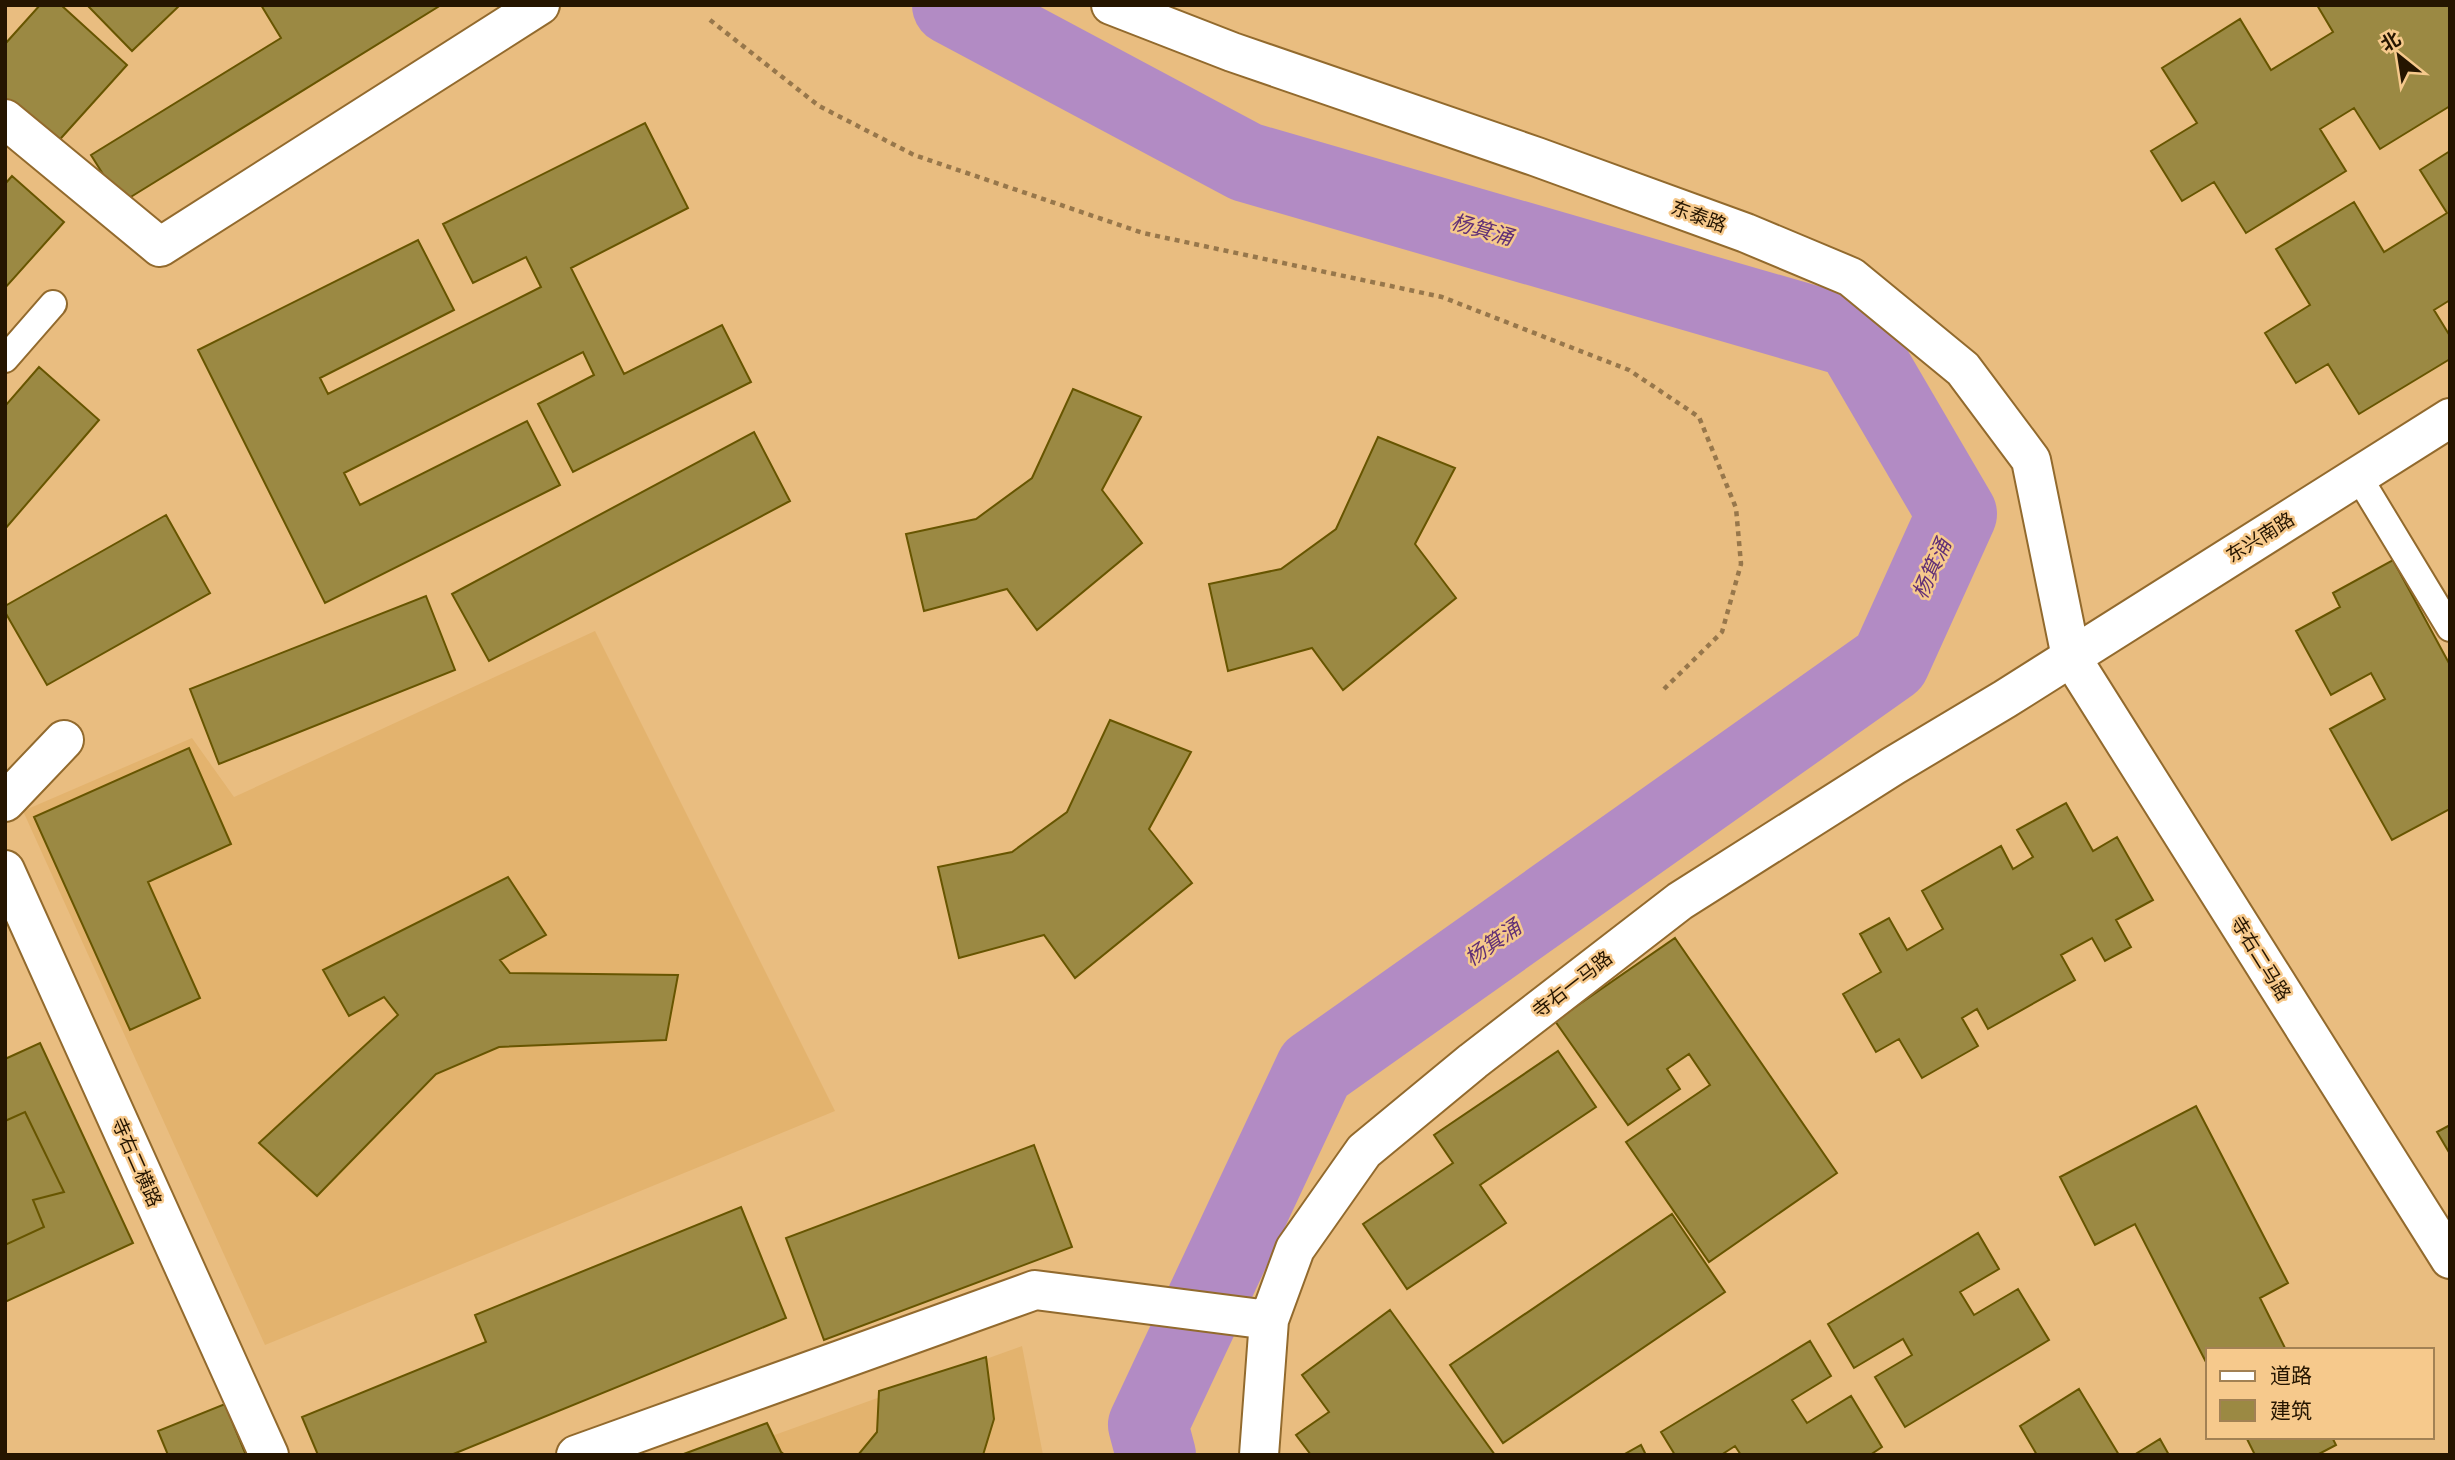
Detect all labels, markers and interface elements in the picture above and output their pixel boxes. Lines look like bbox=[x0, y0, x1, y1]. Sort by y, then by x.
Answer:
north arrow bbox=[2364, 21, 2434, 91]
text: 北 bbox=[2376, 26, 2405, 56]
street label: 东泰路 bbox=[1668, 195, 1730, 237]
water label: 杨箕涌 bbox=[1448, 207, 1518, 252]
street label: 东兴南路 bbox=[2221, 507, 2299, 567]
water label: 杨箕涌 bbox=[1905, 532, 1958, 603]
water label: 杨箕涌 bbox=[1459, 911, 1528, 972]
street label: 寺右二马路 bbox=[2226, 911, 2296, 1005]
street label: 寺右一马路 bbox=[1527, 945, 1617, 1023]
street label: 寺右二横路 bbox=[107, 1114, 167, 1210]
legend bbox=[2206, 1348, 2434, 1439]
text: 道路 bbox=[2270, 1361, 2312, 1389]
text: 建筑 bbox=[2270, 1396, 2312, 1424]

